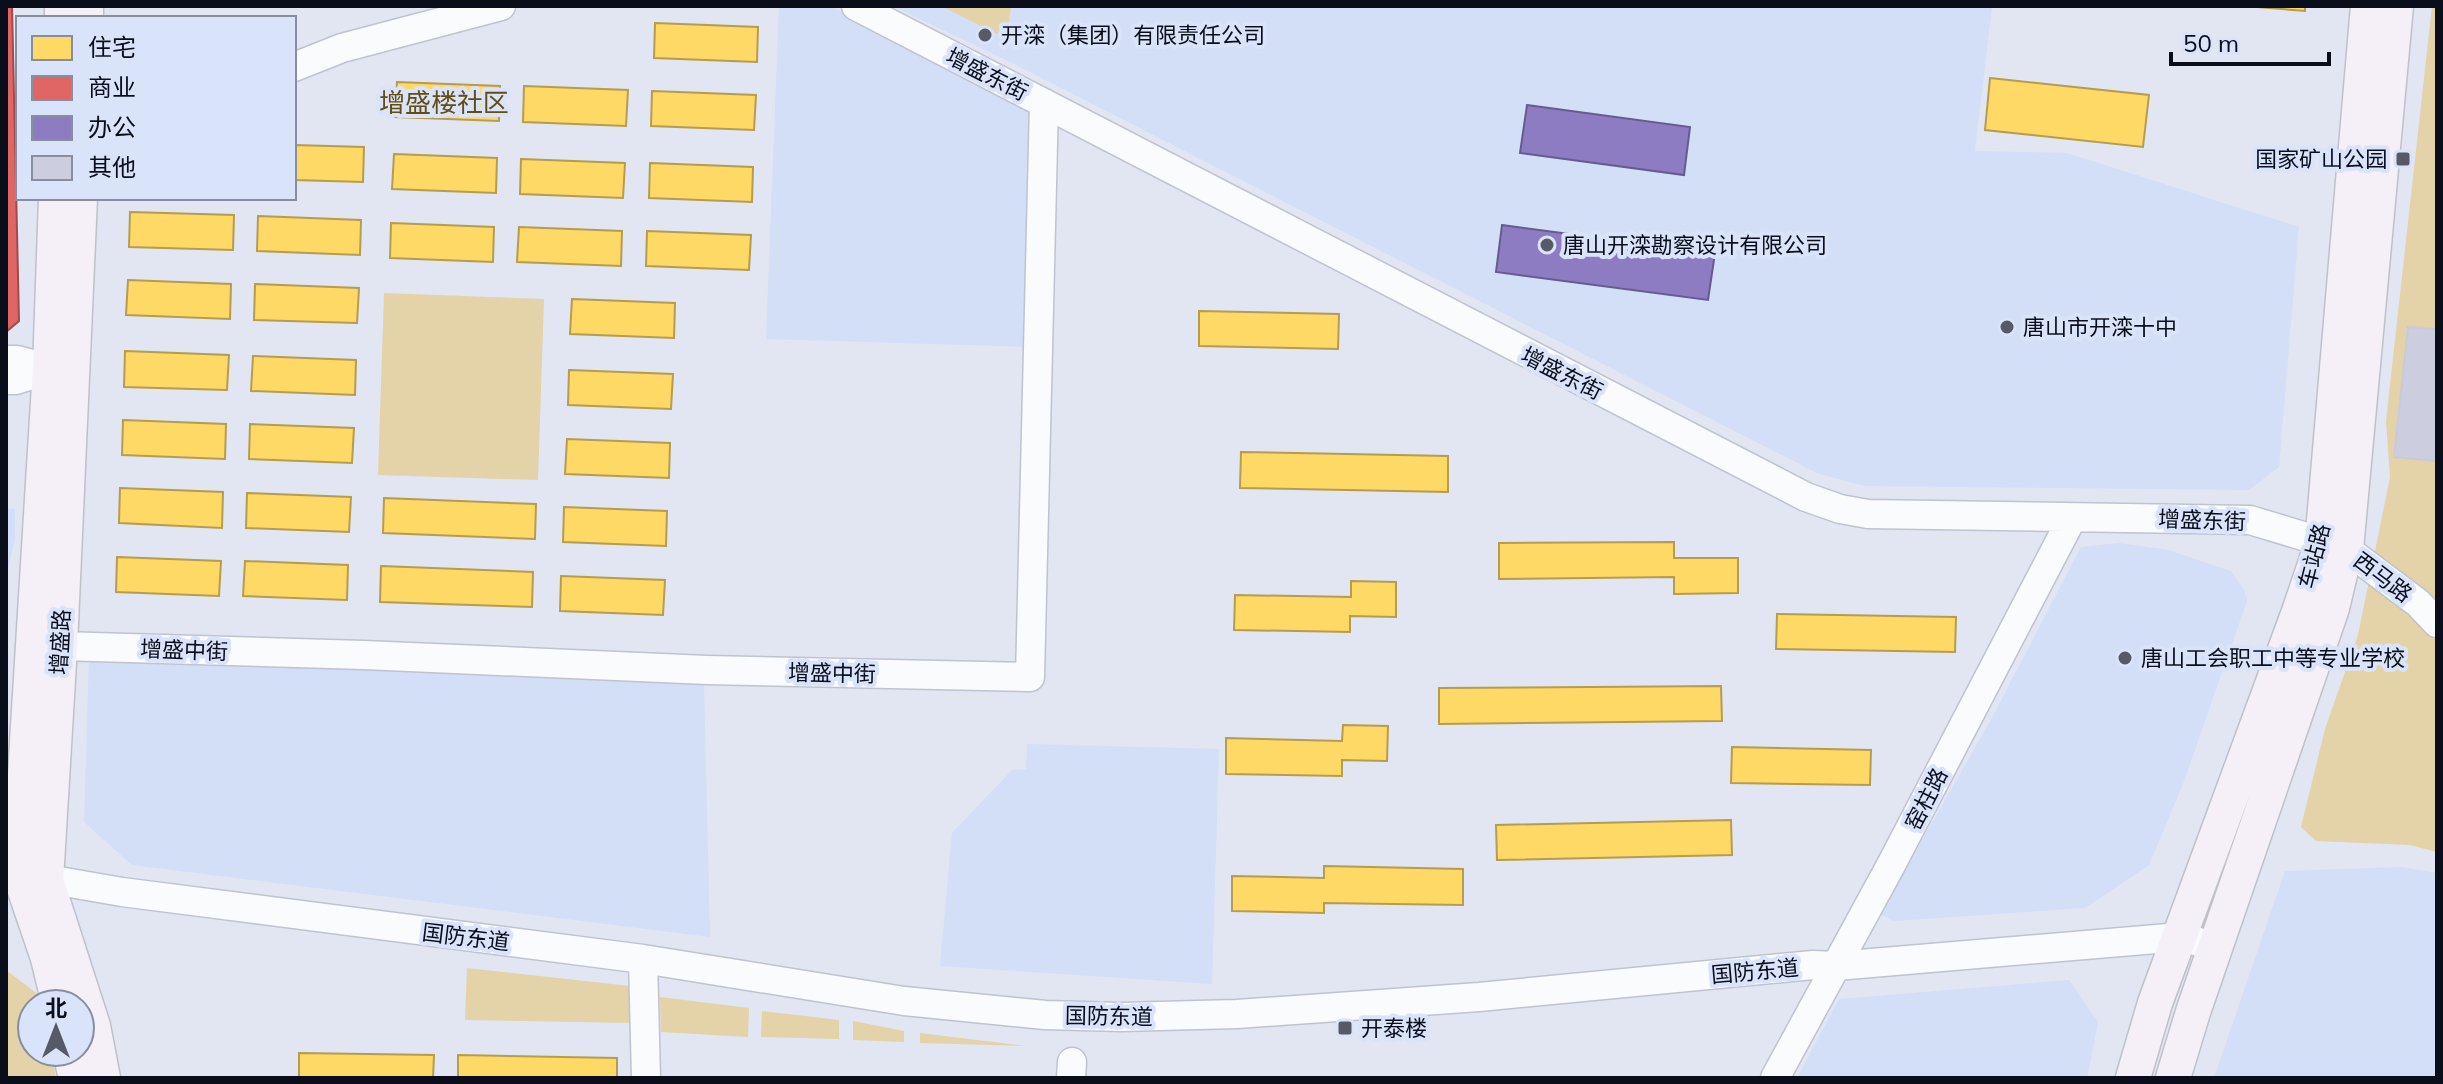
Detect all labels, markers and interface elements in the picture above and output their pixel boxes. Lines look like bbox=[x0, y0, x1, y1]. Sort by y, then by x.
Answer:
legend bbox=[16, 16, 296, 200]
scale bar bbox=[2171, 16, 2329, 66]
place label: 开滦（集团）有限责任公司 bbox=[1001, 21, 1265, 49]
marker: 开滦（集团）有限责任公司 bbox=[976, 26, 994, 44]
text: 50 m bbox=[2183, 28, 2239, 58]
text: 住宅 bbox=[88, 32, 136, 62]
street label: 增盛东街 bbox=[941, 42, 1033, 106]
text: 商业 bbox=[88, 72, 136, 102]
district label: 增盛楼社区 bbox=[379, 86, 509, 119]
text: 办公 bbox=[88, 112, 136, 142]
place label: 国家矿山公园 bbox=[2255, 145, 2387, 173]
marker: 国家矿山公园 bbox=[2394, 150, 2412, 168]
text: 其他 bbox=[88, 152, 136, 182]
place label: 唐山开滦勘察设计有限公司 bbox=[1563, 231, 1827, 259]
marker: 唐山开滦勘察设计有限公司 bbox=[1538, 236, 1556, 254]
place label: 唐山市开滦十中 bbox=[2023, 313, 2177, 341]
marker: 唐山市开滦十中 bbox=[1998, 318, 2016, 336]
street label: 增盛东街 bbox=[1516, 341, 1608, 405]
street label: 增盛东街 bbox=[2158, 504, 2246, 536]
street label: 车站路 bbox=[2292, 521, 2336, 591]
street label: 西马路 bbox=[2348, 546, 2418, 608]
street label: 增盛路 bbox=[44, 608, 76, 676]
street label: 增盛中街 bbox=[140, 634, 228, 666]
place label: 唐山工会职工中等专业学校 bbox=[2141, 644, 2405, 672]
marker: 唐山工会职工中等专业学校 bbox=[2116, 649, 2134, 667]
street label: 增盛中街 bbox=[788, 658, 876, 688]
street label: 窑柱路 bbox=[1899, 763, 1953, 835]
street label: 国防东道 bbox=[421, 918, 511, 956]
street label: 国防东道 bbox=[1710, 953, 1800, 989]
north arrow bbox=[16, 988, 96, 1068]
text: 北 bbox=[45, 994, 67, 1022]
street label: 国防东道 bbox=[1065, 1001, 1153, 1031]
place label: 开泰楼 bbox=[1361, 1014, 1427, 1042]
marker: 开泰楼 bbox=[1336, 1019, 1354, 1037]

